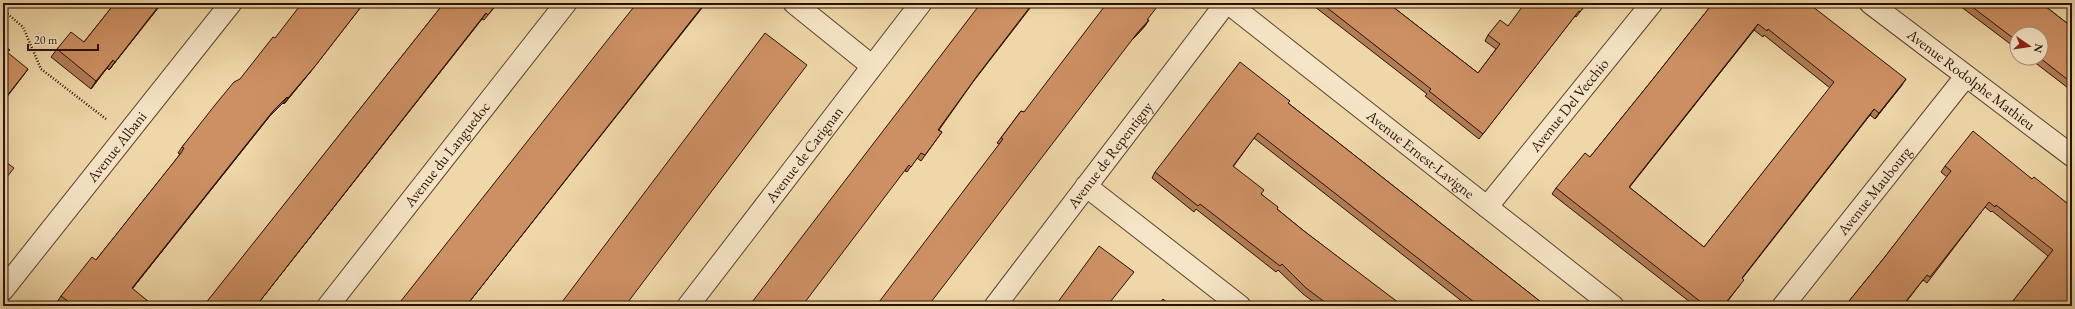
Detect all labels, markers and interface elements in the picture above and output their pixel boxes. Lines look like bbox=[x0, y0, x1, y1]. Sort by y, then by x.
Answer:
street label: Avenue Rodolphe Mathieu bbox=[1903, 24, 2040, 134]
scale bar bbox=[28, 26, 98, 52]
north arrow bbox=[2009, 26, 2049, 66]
text: 20 m bbox=[34, 32, 58, 48]
text: N bbox=[2031, 42, 2047, 54]
street label: Avenue Del Vecchio bbox=[1525, 54, 1613, 156]
street label: Avenue du Languedoc bbox=[399, 97, 494, 211]
street label: Avenue de Repentigny bbox=[1062, 97, 1157, 213]
street label: Avenue de Carignan bbox=[760, 102, 847, 207]
street label: Avenue Ernest-Lavigne bbox=[1362, 105, 1479, 203]
street label: Avenue Albani bbox=[82, 107, 151, 186]
street label: Avenue Maubourg bbox=[1832, 142, 1915, 240]

